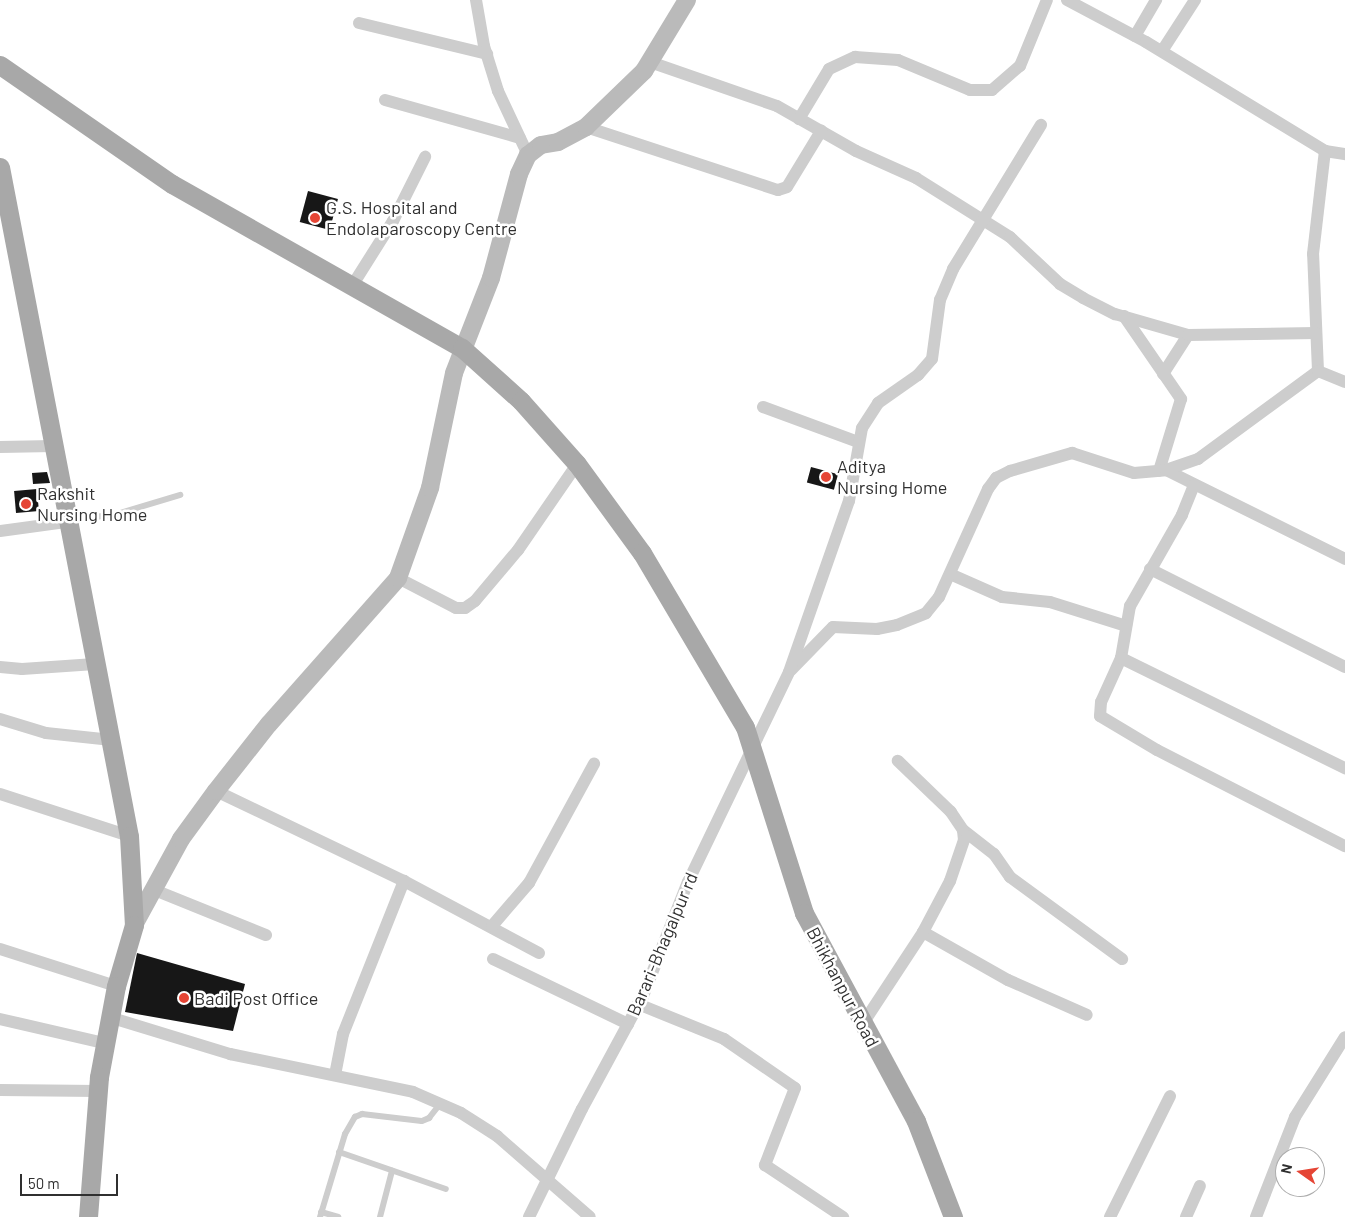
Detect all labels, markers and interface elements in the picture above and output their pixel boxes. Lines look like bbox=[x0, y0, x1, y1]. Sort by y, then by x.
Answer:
place label: G.S. Hospital and Endolaparoscopy Centre bbox=[326, 197, 517, 240]
marker: G.S. Hospital and Endolaparoscopy Centre bbox=[308, 211, 322, 225]
place label: Aditya Nursing Home bbox=[837, 456, 947, 498]
marker: Aditya Nursing Home bbox=[819, 470, 833, 484]
place label: Rakshit Nursing Home bbox=[37, 483, 147, 526]
marker: Rakshit Nursing Home bbox=[19, 497, 33, 511]
street label: Barari-Bhagalpur rd bbox=[622, 869, 702, 1019]
street label: Bhikhanpur Road bbox=[802, 923, 884, 1051]
place label: Badi Post Office bbox=[194, 987, 318, 1009]
marker: Badi Post Office bbox=[178, 992, 190, 1004]
north arrow bbox=[1275, 1147, 1325, 1197]
text: N bbox=[1277, 1162, 1295, 1175]
scale bar bbox=[22, 1164, 120, 1196]
text: 50 m bbox=[28, 1174, 60, 1192]

